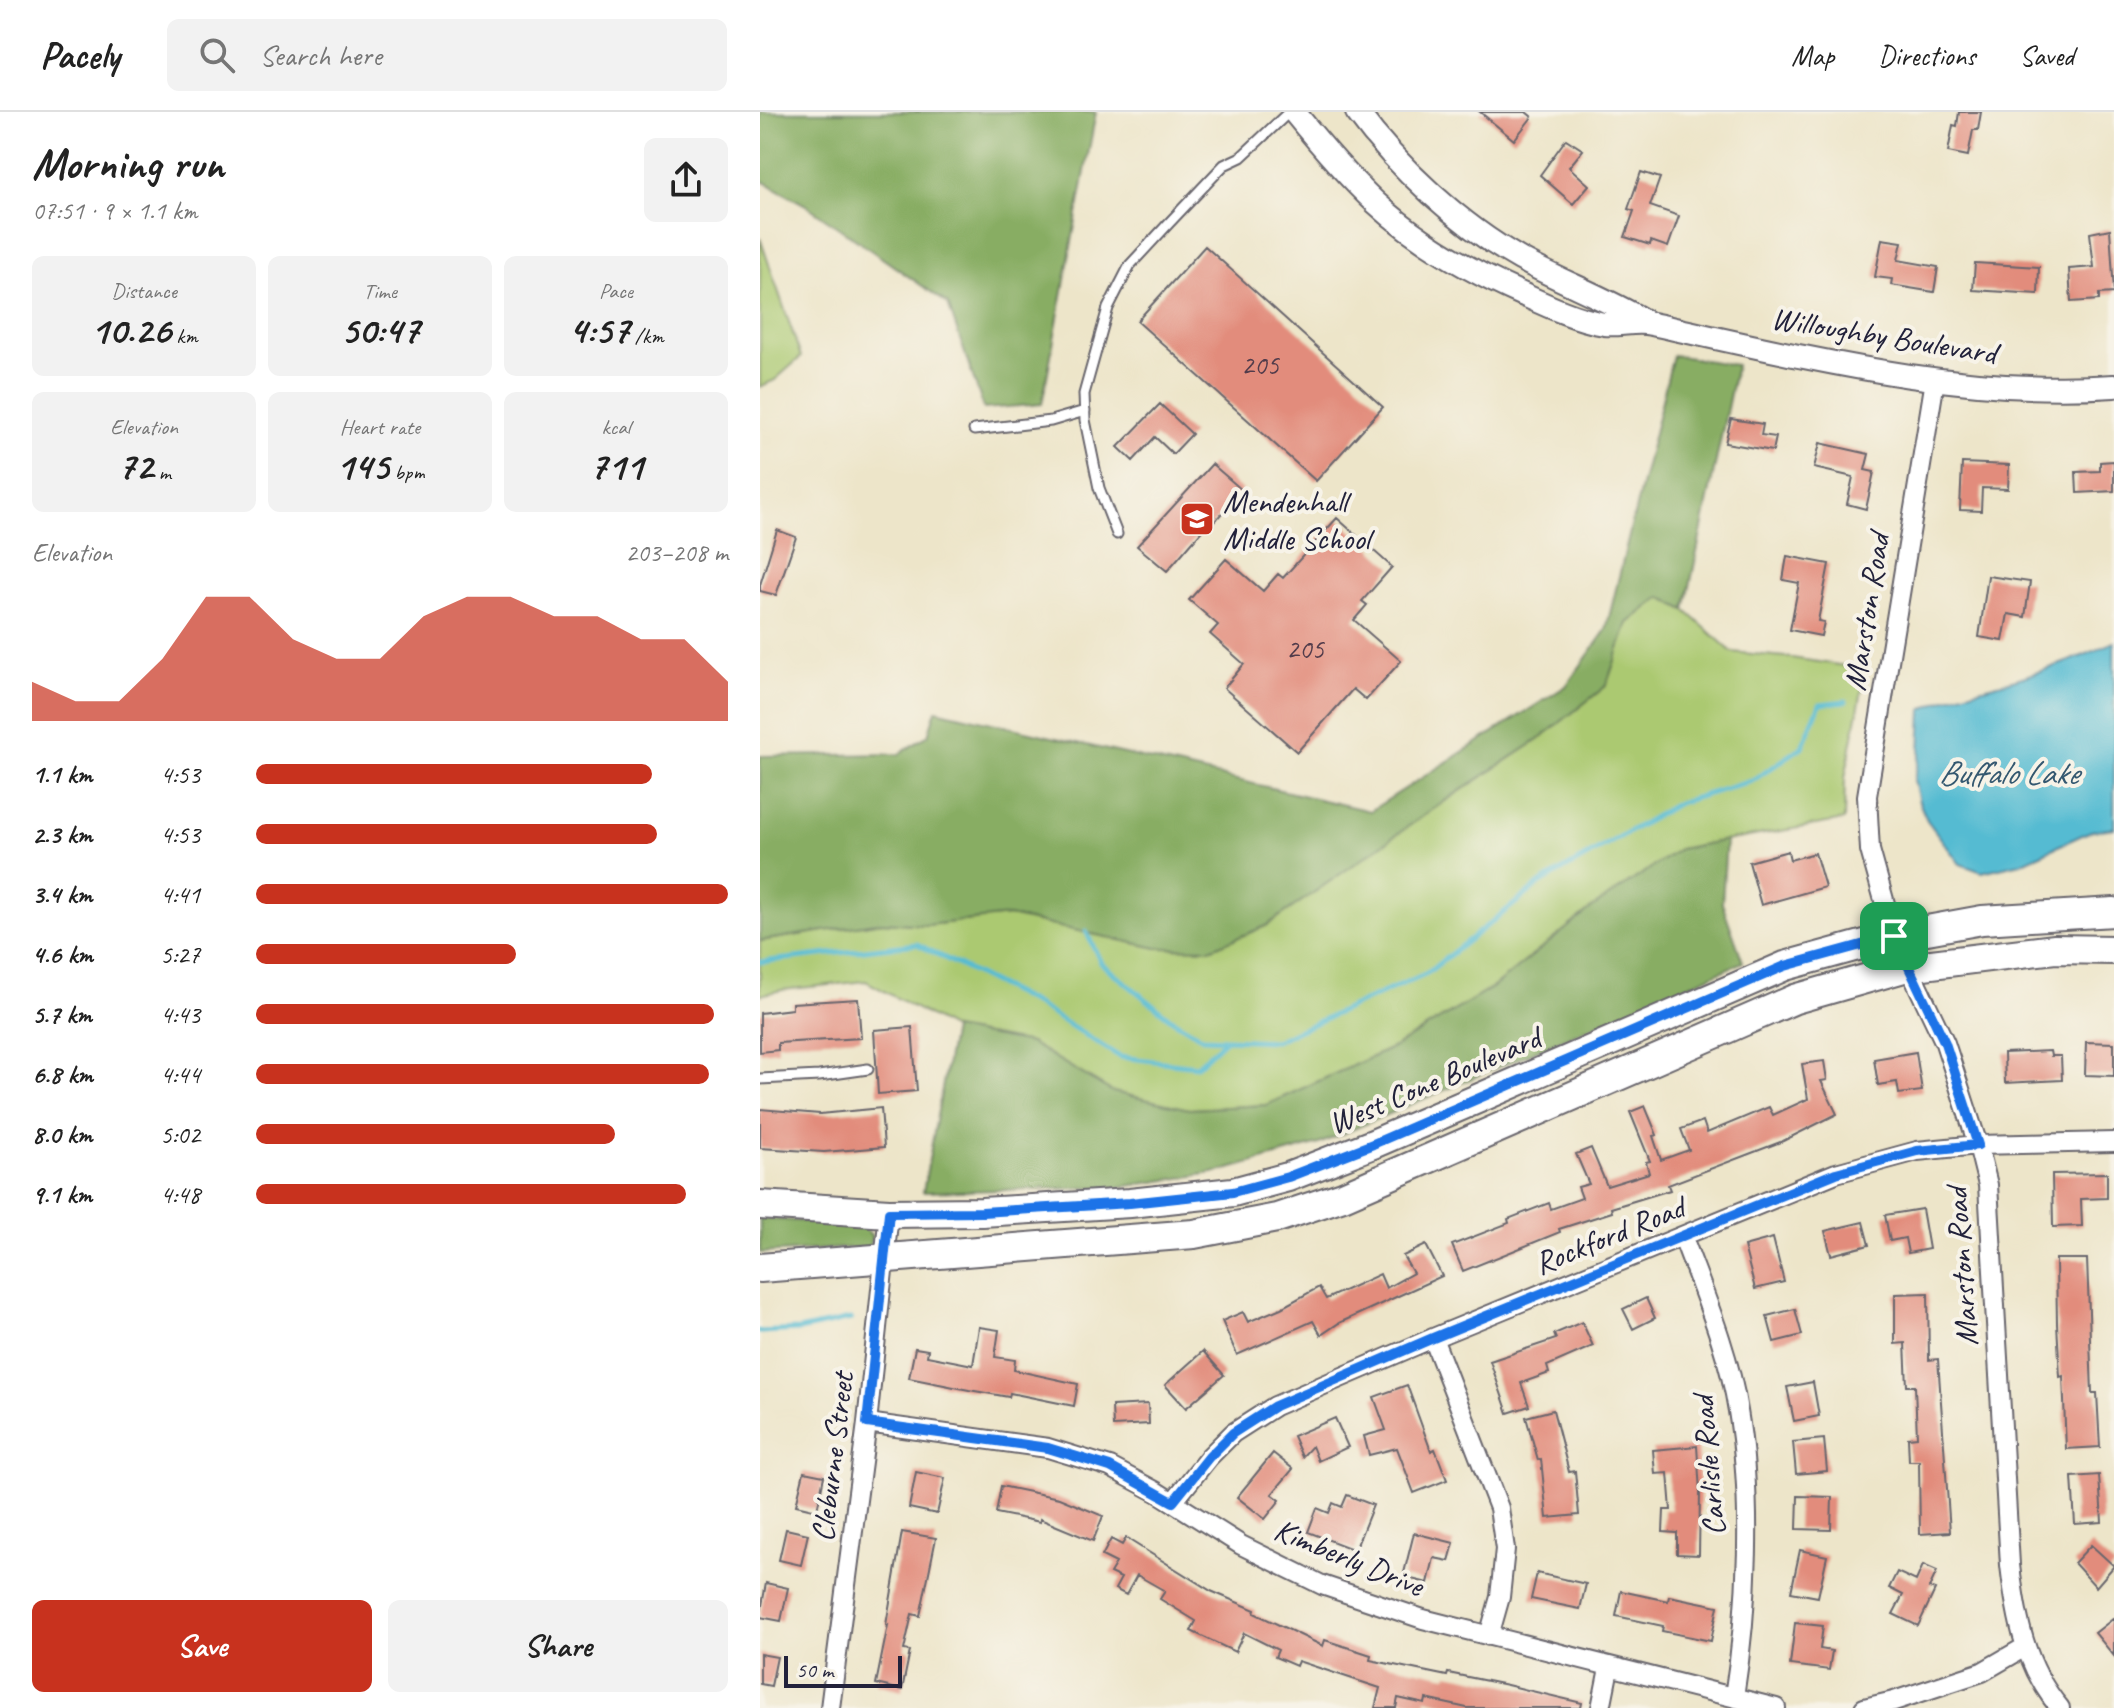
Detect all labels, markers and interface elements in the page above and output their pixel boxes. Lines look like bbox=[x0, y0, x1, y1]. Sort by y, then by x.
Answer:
search box bbox=[167, 19, 727, 91]
text: Pacely bbox=[40, 32, 119, 79]
icon: search bbox=[195, 33, 239, 77]
text: Search here bbox=[259, 36, 382, 74]
text: Map bbox=[1791, 38, 1834, 73]
text: Directions bbox=[1878, 38, 1976, 73]
text: Saved bbox=[2020, 38, 2074, 73]
text: Morning run bbox=[32, 136, 224, 191]
button: share bbox=[644, 138, 728, 222]
text: 07:51 · 9 × 1.1 km bbox=[32, 194, 198, 227]
text: Distance bbox=[111, 277, 177, 305]
text: Time bbox=[363, 277, 397, 305]
text: Pace bbox=[599, 277, 633, 305]
street label: Willoughby Boulevard bbox=[1769, 297, 2004, 374]
text: 10.26 bbox=[90, 305, 171, 355]
text: 50:47 bbox=[340, 305, 420, 355]
text: 4:57 bbox=[568, 305, 630, 355]
text: km bbox=[171, 322, 198, 350]
text: /km bbox=[630, 322, 664, 350]
house number: 205 bbox=[1241, 347, 1280, 382]
text: Elevation bbox=[110, 413, 178, 441]
text: Heart rate bbox=[340, 413, 420, 441]
text: kcal bbox=[601, 413, 631, 441]
text: 72 bbox=[117, 441, 153, 491]
text: 145 bbox=[336, 441, 389, 491]
text: 711 bbox=[589, 441, 643, 491]
text: m bbox=[153, 458, 171, 486]
text: bpm bbox=[389, 458, 424, 486]
place label: Mendenhall Middle School bbox=[1223, 481, 1375, 559]
school or university icon: Mendenhall Middle School bbox=[1178, 500, 1216, 538]
street label: Marston Road bbox=[1834, 525, 1900, 693]
text: Elevation bbox=[32, 536, 112, 569]
text: 203–208 m bbox=[625, 536, 728, 569]
house number: 205 bbox=[1286, 631, 1325, 666]
water label: Buffalo Lake bbox=[1938, 751, 2083, 794]
text: 1.1 km bbox=[32, 758, 92, 791]
text: 4:53 bbox=[160, 758, 200, 791]
text: 2.3 km bbox=[32, 818, 92, 851]
text: 4:53 bbox=[160, 818, 200, 851]
text: 3.4 km bbox=[32, 878, 92, 911]
text: 4:41 bbox=[160, 878, 200, 911]
pin bbox=[1860, 902, 1928, 970]
icon: arrive bbox=[1872, 914, 1916, 958]
text: 4.6 km bbox=[32, 938, 93, 971]
text: 5:27 bbox=[160, 938, 200, 971]
text: 5.7 km bbox=[32, 998, 92, 1031]
text: 4:43 bbox=[160, 998, 200, 1031]
street label: West Cone Boulevard bbox=[1322, 1016, 1550, 1144]
text: 6.8 km bbox=[32, 1058, 93, 1091]
text: 4:44 bbox=[160, 1058, 200, 1091]
text: 8.0 km bbox=[32, 1118, 92, 1151]
text: 5:02 bbox=[160, 1118, 200, 1151]
text: 9.1 km bbox=[32, 1178, 92, 1211]
text: 4:48 bbox=[160, 1178, 200, 1211]
street label: Marston Road bbox=[1935, 1181, 1987, 1347]
street label: Rockford Road bbox=[1528, 1185, 1694, 1284]
street label: Cleburne Street bbox=[802, 1367, 864, 1544]
street label: Carlisle Road bbox=[1682, 1389, 1735, 1538]
street label: Kimberly Drive bbox=[1268, 1509, 1432, 1607]
button: Save bbox=[32, 1600, 372, 1692]
button: Share bbox=[388, 1600, 728, 1692]
scale bar bbox=[784, 1652, 902, 1688]
text: 50 m bbox=[796, 1656, 833, 1684]

